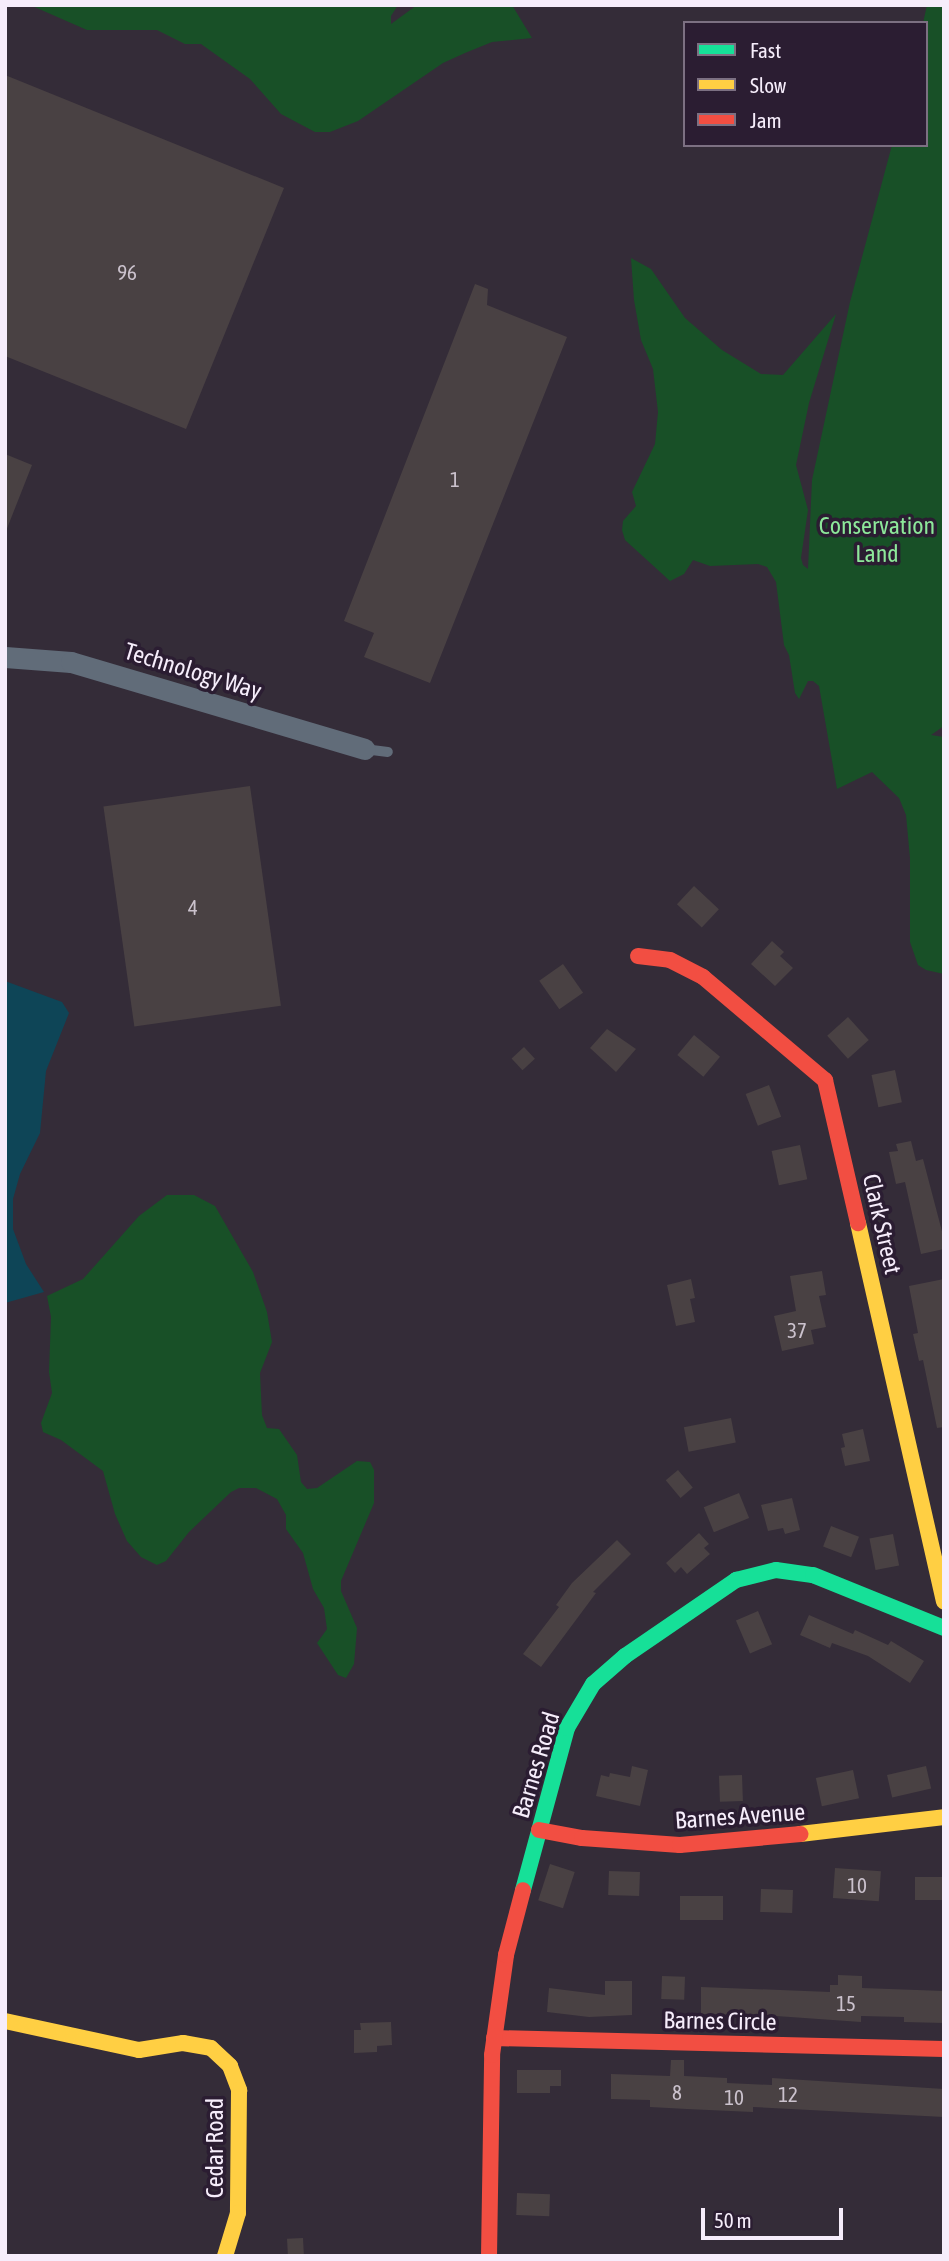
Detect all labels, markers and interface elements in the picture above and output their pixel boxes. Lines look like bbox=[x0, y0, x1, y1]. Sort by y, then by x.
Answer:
legend bbox=[683, 21, 928, 147]
text: Fast bbox=[750, 38, 781, 62]
text: Slow bbox=[750, 73, 786, 97]
text: Jam bbox=[750, 108, 782, 132]
house number: 96 bbox=[117, 259, 137, 285]
house number: 1 bbox=[450, 466, 460, 492]
park label: Conservation Land bbox=[819, 512, 935, 568]
street label: Technology Way bbox=[121, 636, 265, 706]
house number: 4 bbox=[188, 894, 198, 920]
street label: Clark Street bbox=[857, 1171, 907, 1277]
house number: 37 bbox=[787, 1317, 807, 1343]
street label: Barnes Road bbox=[506, 1708, 566, 1822]
street label: Barnes Avenue bbox=[674, 1797, 806, 1835]
house number: 10 bbox=[847, 1872, 867, 1898]
house number: 15 bbox=[836, 1990, 856, 2016]
street label: Barnes Circle bbox=[663, 2006, 777, 2036]
house number: 8 bbox=[672, 2079, 682, 2105]
house number: 12 bbox=[778, 2081, 798, 2107]
house number: 10 bbox=[724, 2084, 744, 2110]
street label: Cedar Road bbox=[201, 2098, 229, 2198]
scale bar bbox=[704, 2194, 846, 2238]
text: 50 m bbox=[714, 2208, 752, 2232]

